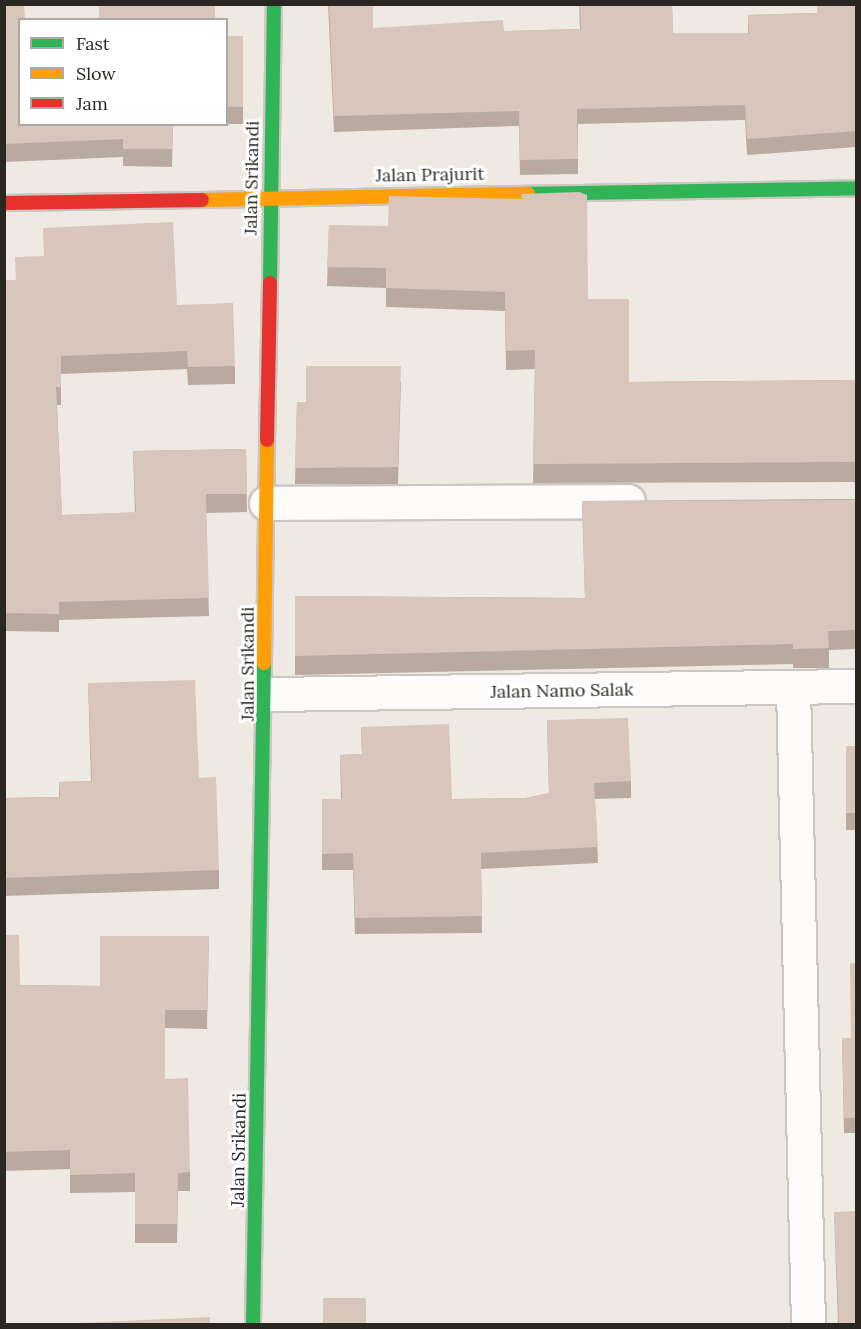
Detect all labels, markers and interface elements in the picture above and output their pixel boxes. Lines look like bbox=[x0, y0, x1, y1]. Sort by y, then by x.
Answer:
legend bbox=[18, 18, 228, 126]
text: Fast bbox=[76, 32, 110, 55]
text: Slow bbox=[76, 62, 116, 85]
text: Jam bbox=[76, 92, 108, 115]
street label: Jalan Srikandi bbox=[240, 121, 264, 235]
street label: Jalan Prajurit bbox=[375, 163, 485, 187]
street label: Jalan Srikandi bbox=[237, 607, 259, 721]
street label: Jalan Namo Salak bbox=[490, 679, 634, 703]
street label: Jalan Srikandi bbox=[227, 1093, 251, 1207]

